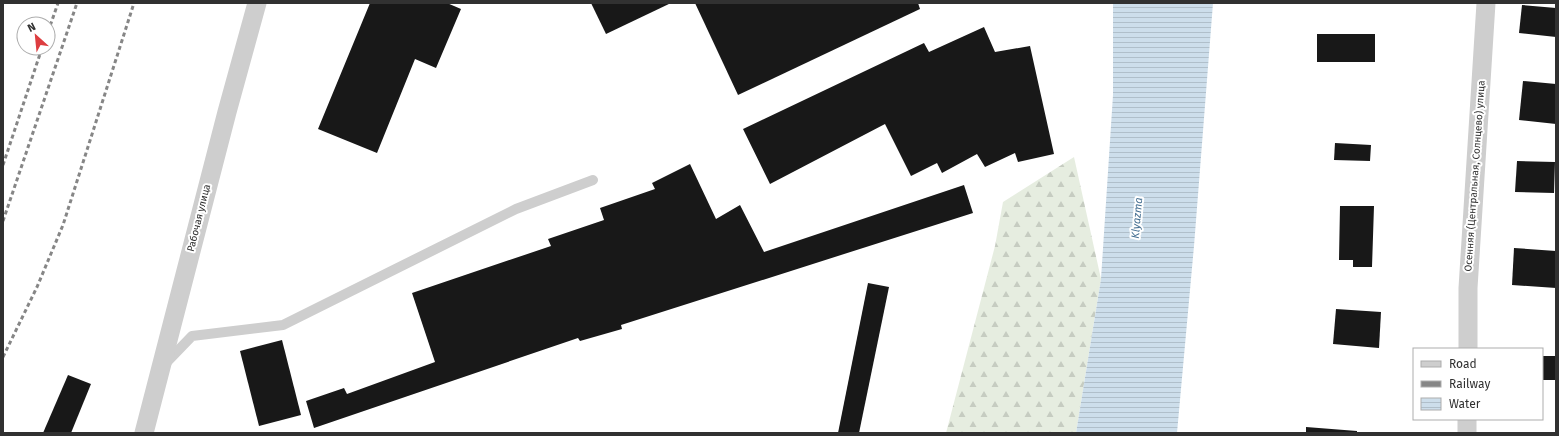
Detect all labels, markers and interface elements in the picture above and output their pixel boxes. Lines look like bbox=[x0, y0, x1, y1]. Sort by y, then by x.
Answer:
north arrow bbox=[16, 16, 56, 56]
text: N bbox=[25, 20, 38, 35]
street label: Осенняя (Центральная, Солнцево) улица bbox=[1461, 80, 1488, 272]
street label: Рабочая улица bbox=[185, 183, 213, 253]
water label: Klyazma bbox=[1129, 197, 1145, 239]
legend bbox=[1413, 348, 1543, 420]
text: Road bbox=[1449, 357, 1477, 371]
text: Railway bbox=[1449, 377, 1490, 391]
text: Water bbox=[1449, 397, 1481, 411]

